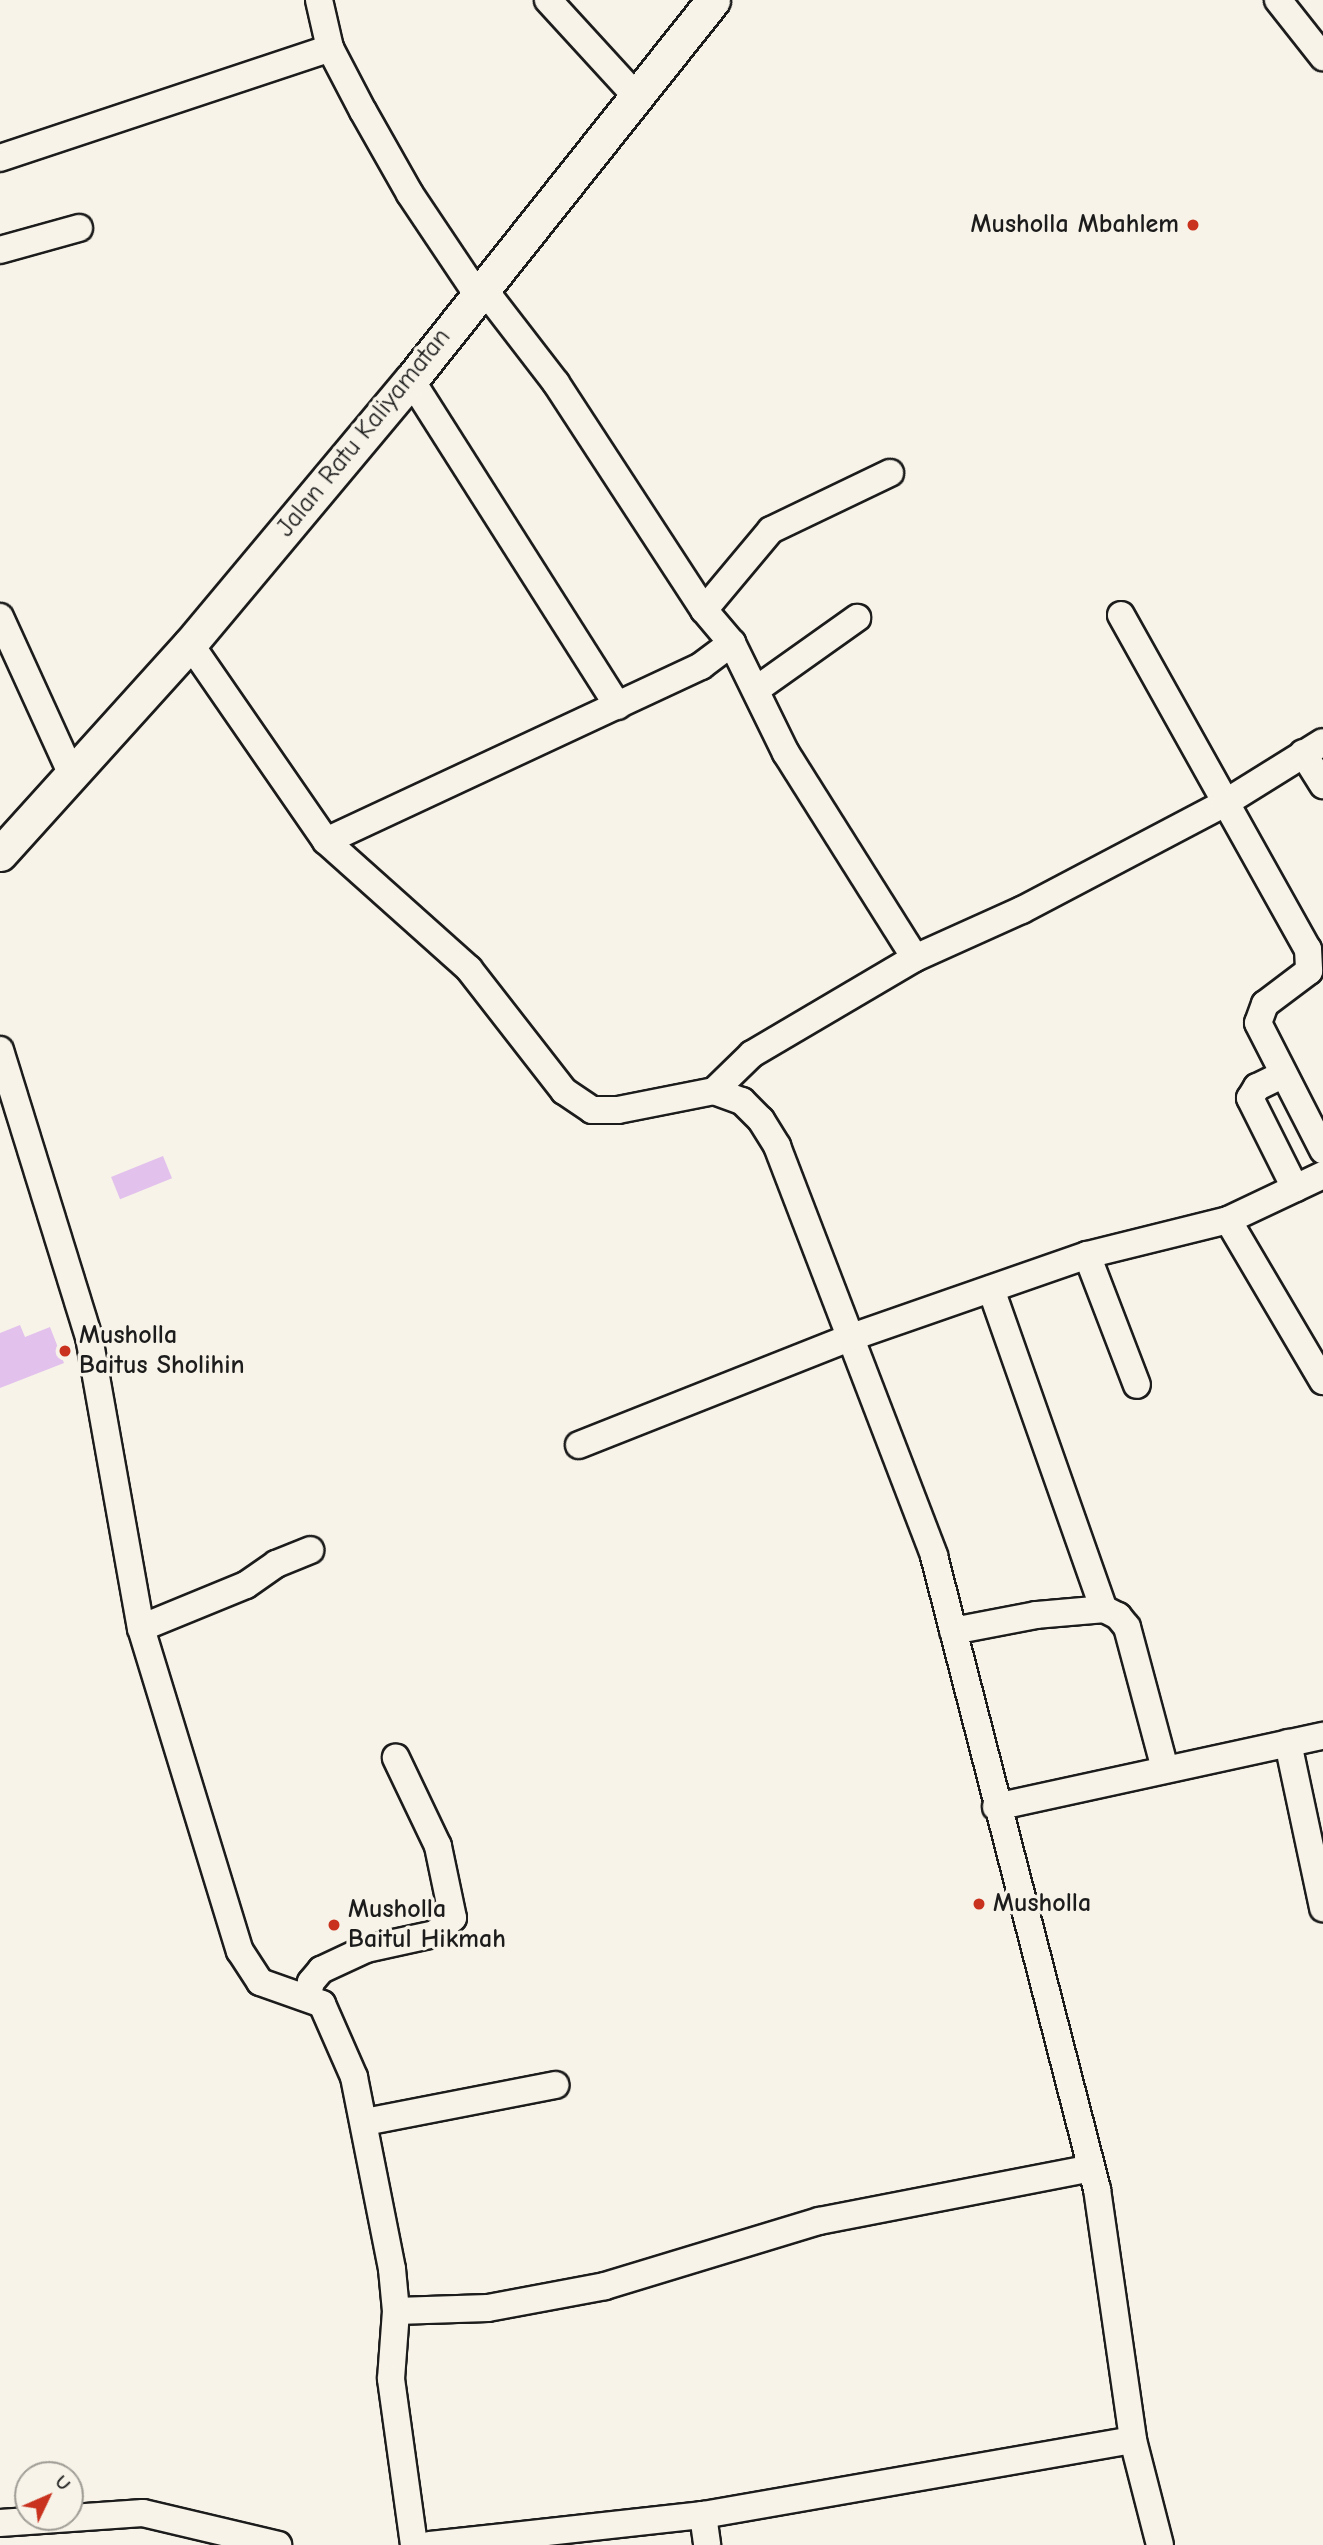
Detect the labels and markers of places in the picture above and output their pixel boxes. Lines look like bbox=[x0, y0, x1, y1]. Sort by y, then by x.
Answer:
place label: Musholla Mbahlem bbox=[970, 209, 1179, 241]
marker: Musholla Mbahlem bbox=[1185, 217, 1201, 233]
place label: Musholla Baitus Sholihin bbox=[79, 1320, 245, 1382]
marker: Musholla Baitus Sholihin bbox=[57, 1343, 73, 1359]
place label: Musholla bbox=[993, 1888, 1091, 1920]
place label: Musholla Baitul Hikmah bbox=[348, 1894, 506, 1955]
marker: Musholla bbox=[971, 1896, 987, 1912]
marker: Musholla Baitul Hikmah bbox=[326, 1917, 342, 1933]

